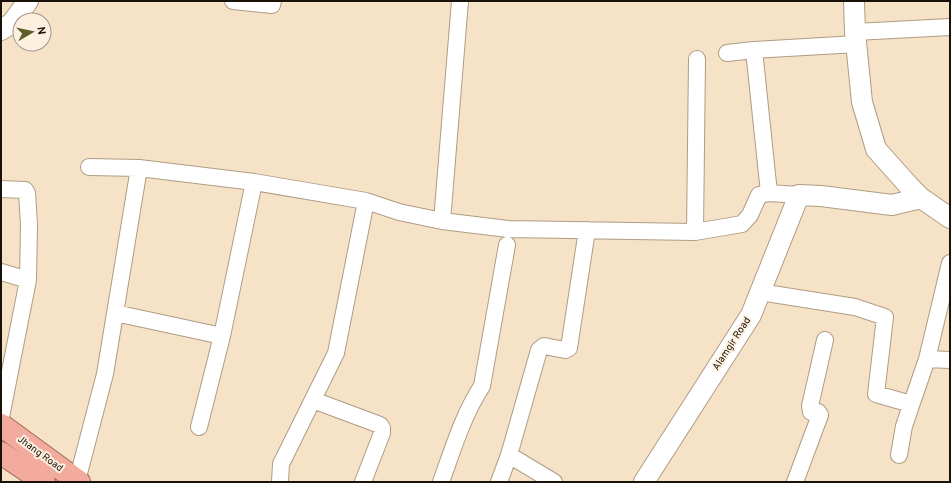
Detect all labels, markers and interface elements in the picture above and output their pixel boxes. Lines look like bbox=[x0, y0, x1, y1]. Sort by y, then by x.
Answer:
north arrow bbox=[12, 12, 52, 52]
text: N bbox=[33, 26, 48, 36]
street label: Alamgir Road bbox=[710, 315, 754, 373]
street label: Jhang Road bbox=[15, 433, 65, 475]

